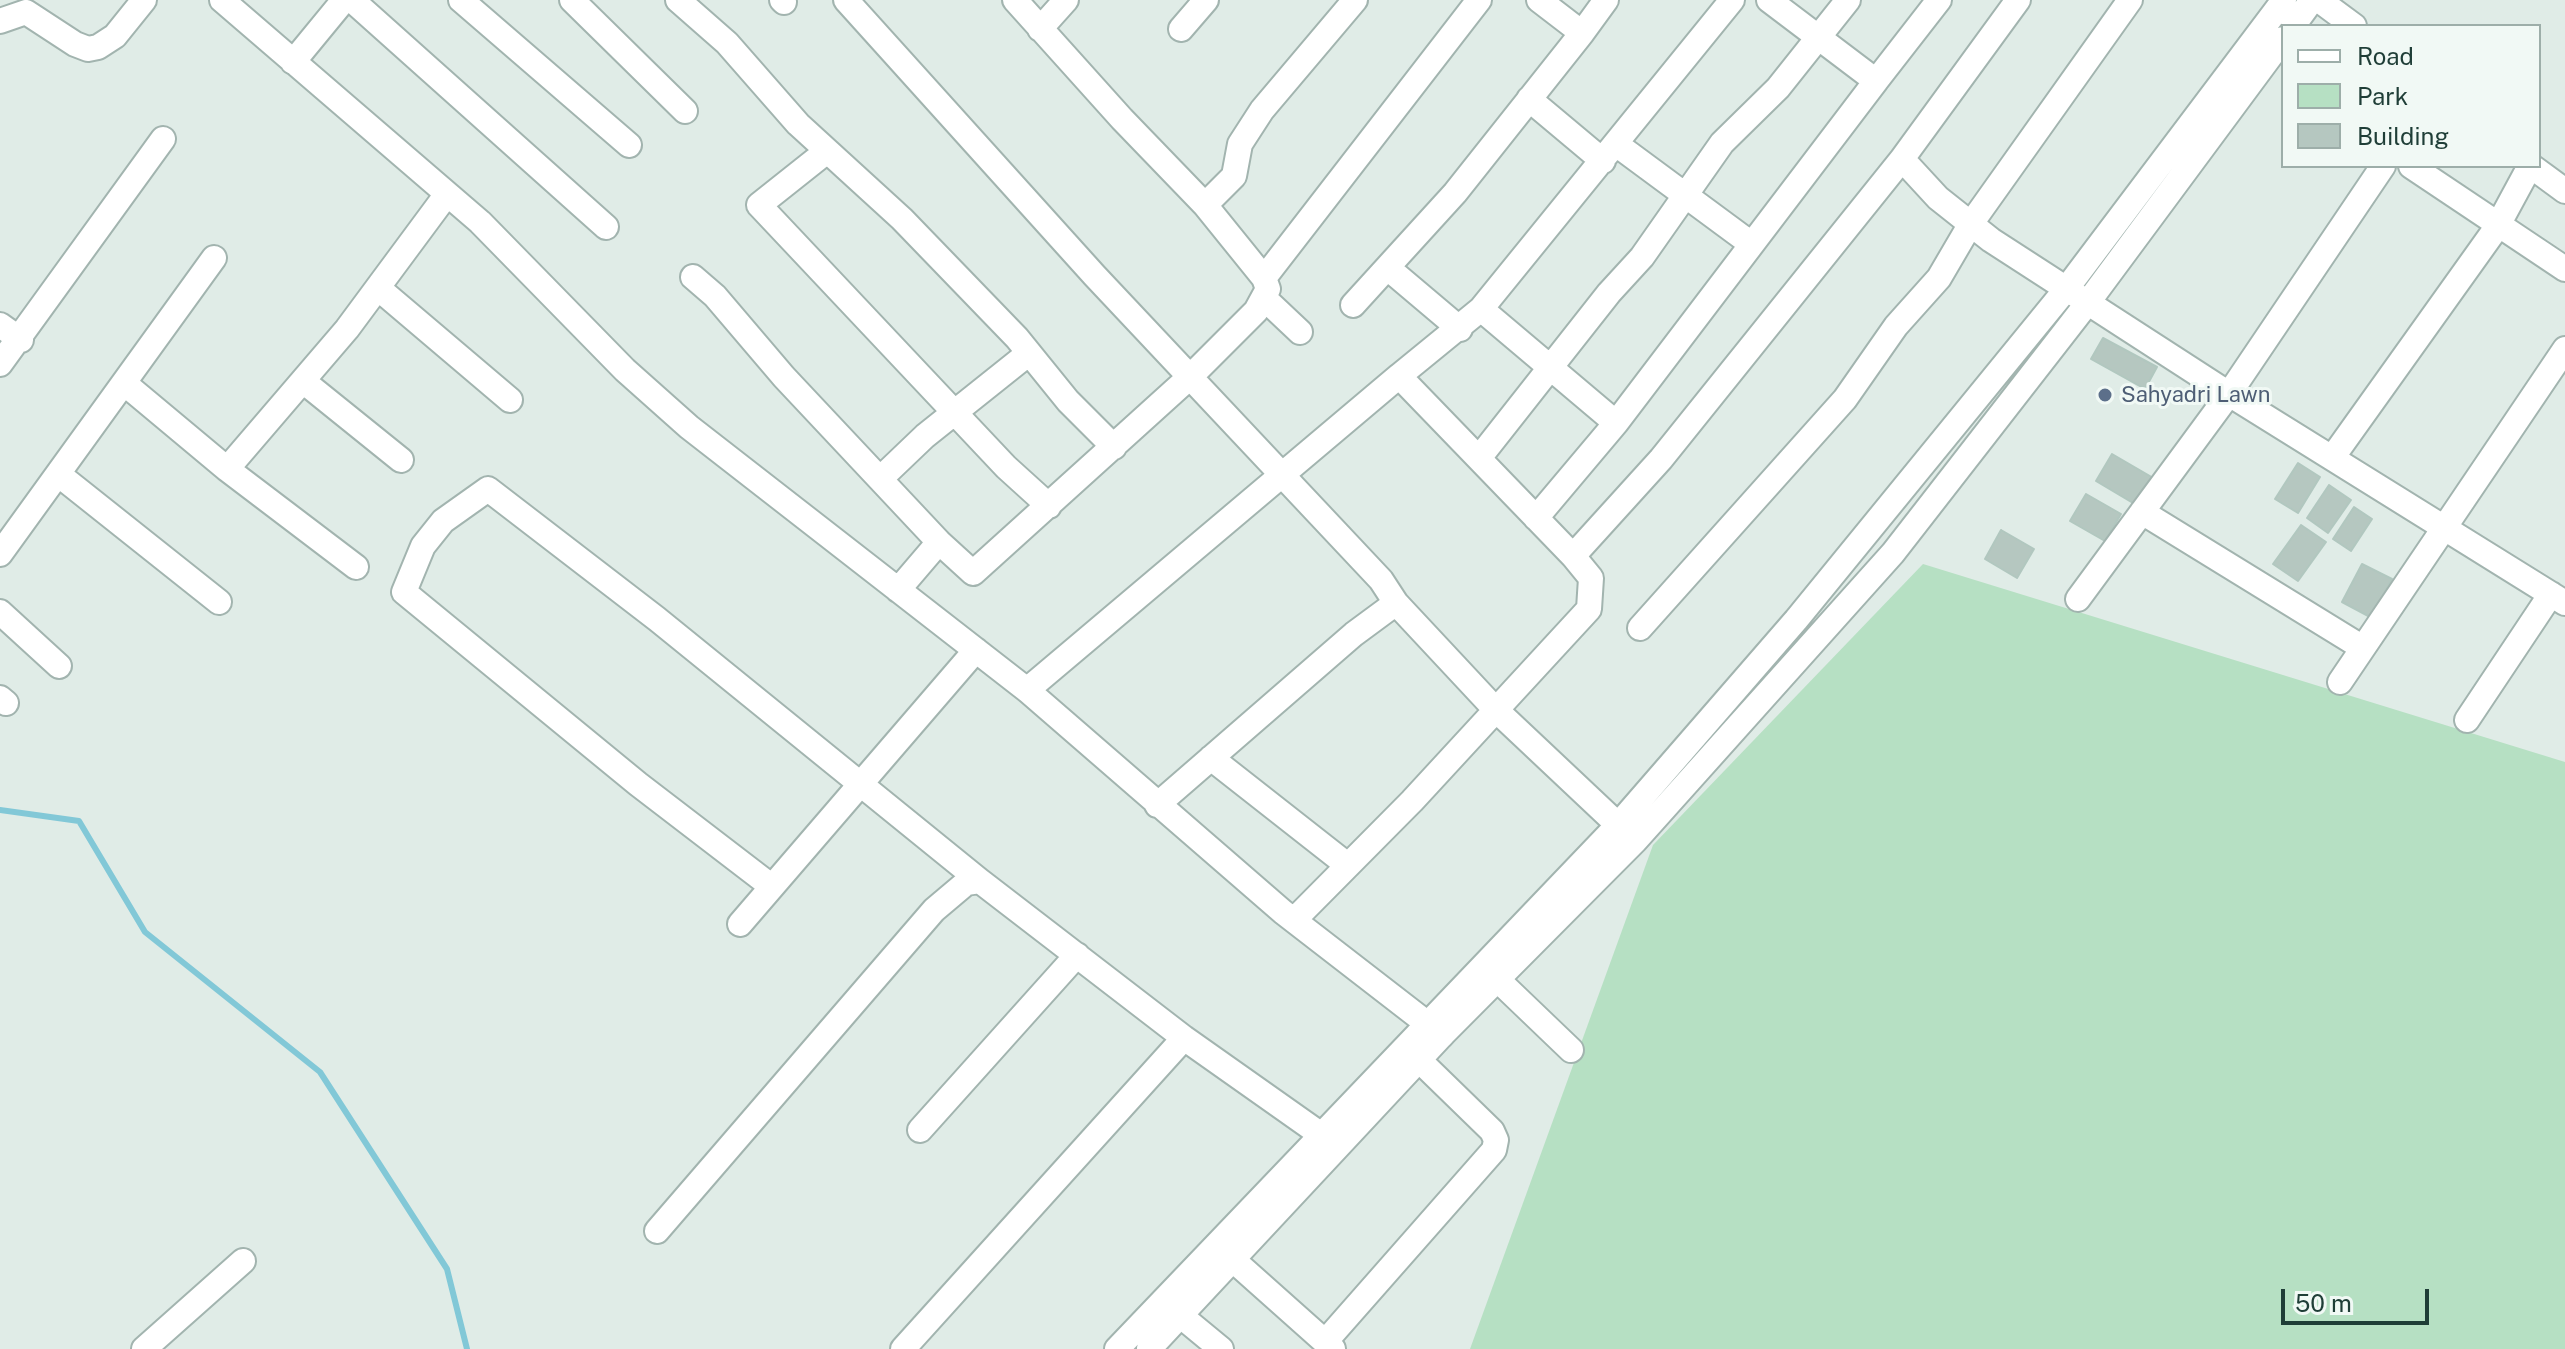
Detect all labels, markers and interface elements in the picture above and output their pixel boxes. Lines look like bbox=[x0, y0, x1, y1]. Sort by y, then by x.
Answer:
legend bbox=[2281, 24, 2541, 168]
text: Road bbox=[2357, 42, 2414, 70]
text: Park bbox=[2357, 82, 2408, 110]
text: Building bbox=[2357, 122, 2449, 150]
place label: Sahyadri Lawn bbox=[2121, 382, 2270, 408]
marker: Sahyadri Lawn bbox=[2096, 386, 2114, 404]
scale bar bbox=[2285, 1273, 2433, 1323]
text: 50 m bbox=[2295, 1289, 2352, 1317]

